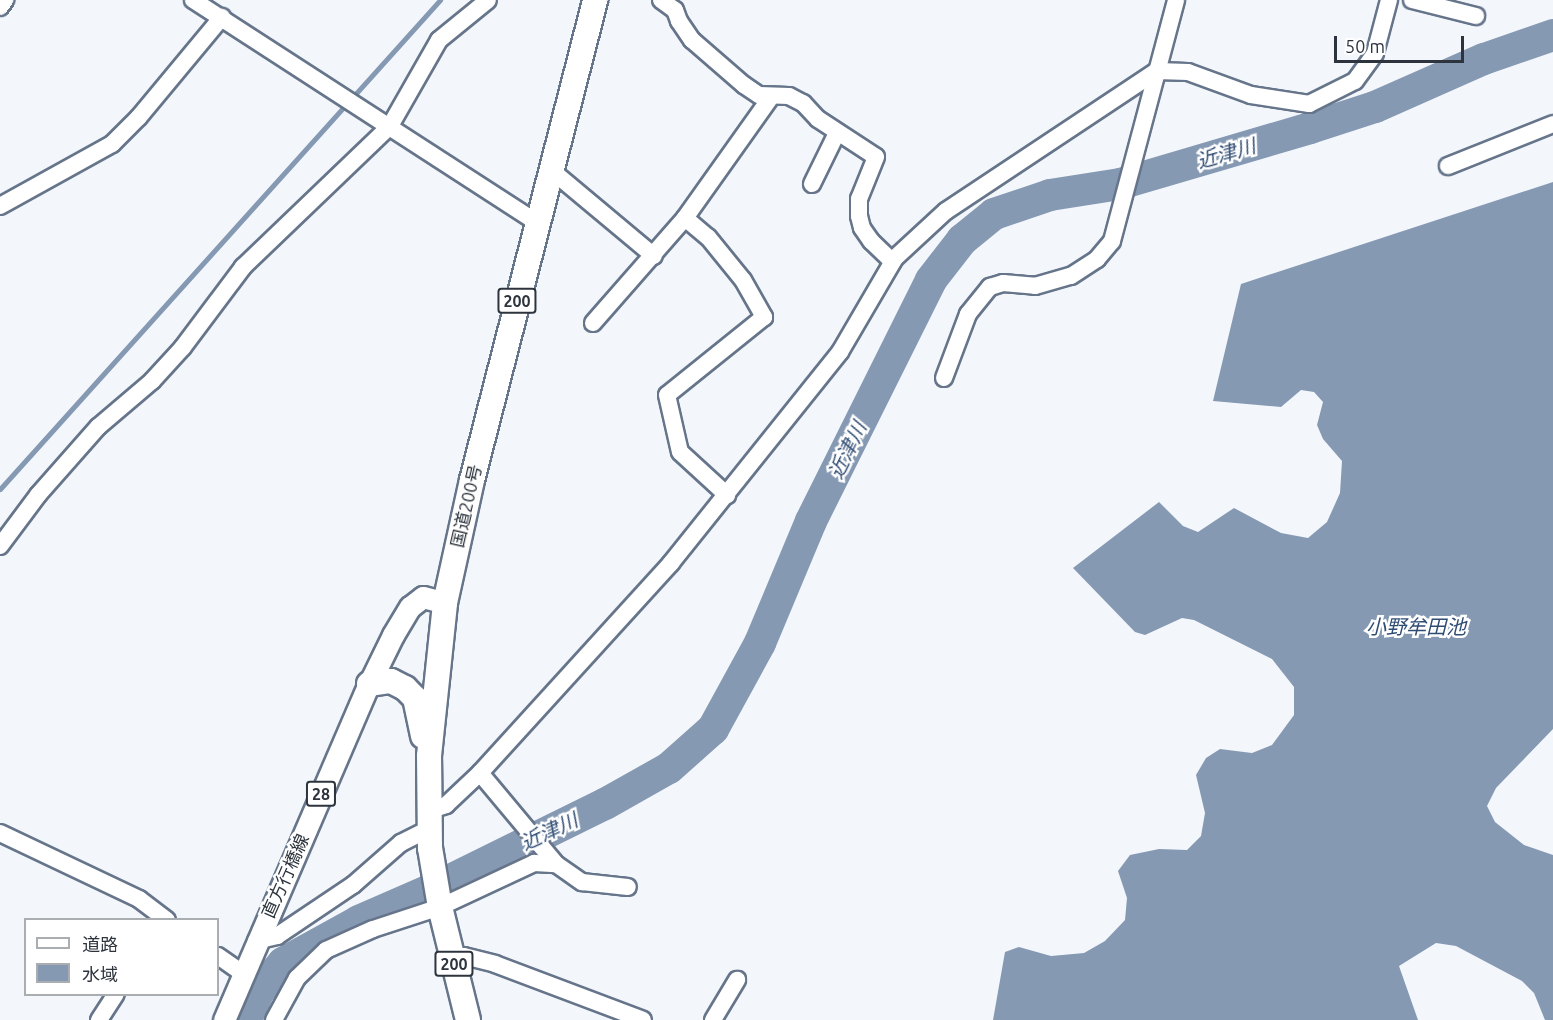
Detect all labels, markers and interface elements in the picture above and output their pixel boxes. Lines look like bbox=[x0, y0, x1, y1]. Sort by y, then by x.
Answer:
scale bar bbox=[1337, 24, 1468, 62]
text: 50 m bbox=[1345, 36, 1385, 56]
water label: 近津川 bbox=[1194, 133, 1258, 173]
road number: 200 bbox=[496, 288, 538, 314]
water label: 近津川 bbox=[823, 418, 871, 482]
street label: 国道200号 bbox=[446, 462, 486, 550]
water label: 小野牟田池 bbox=[1366, 614, 1466, 638]
road number: 28 bbox=[304, 781, 338, 807]
water label: 近津川 bbox=[517, 807, 581, 855]
street label: 直方行橋線 bbox=[257, 830, 313, 922]
legend bbox=[24, 918, 219, 996]
text: 道路 bbox=[82, 934, 118, 954]
road number: 200 bbox=[433, 951, 475, 977]
text: 水域 bbox=[82, 964, 118, 984]

